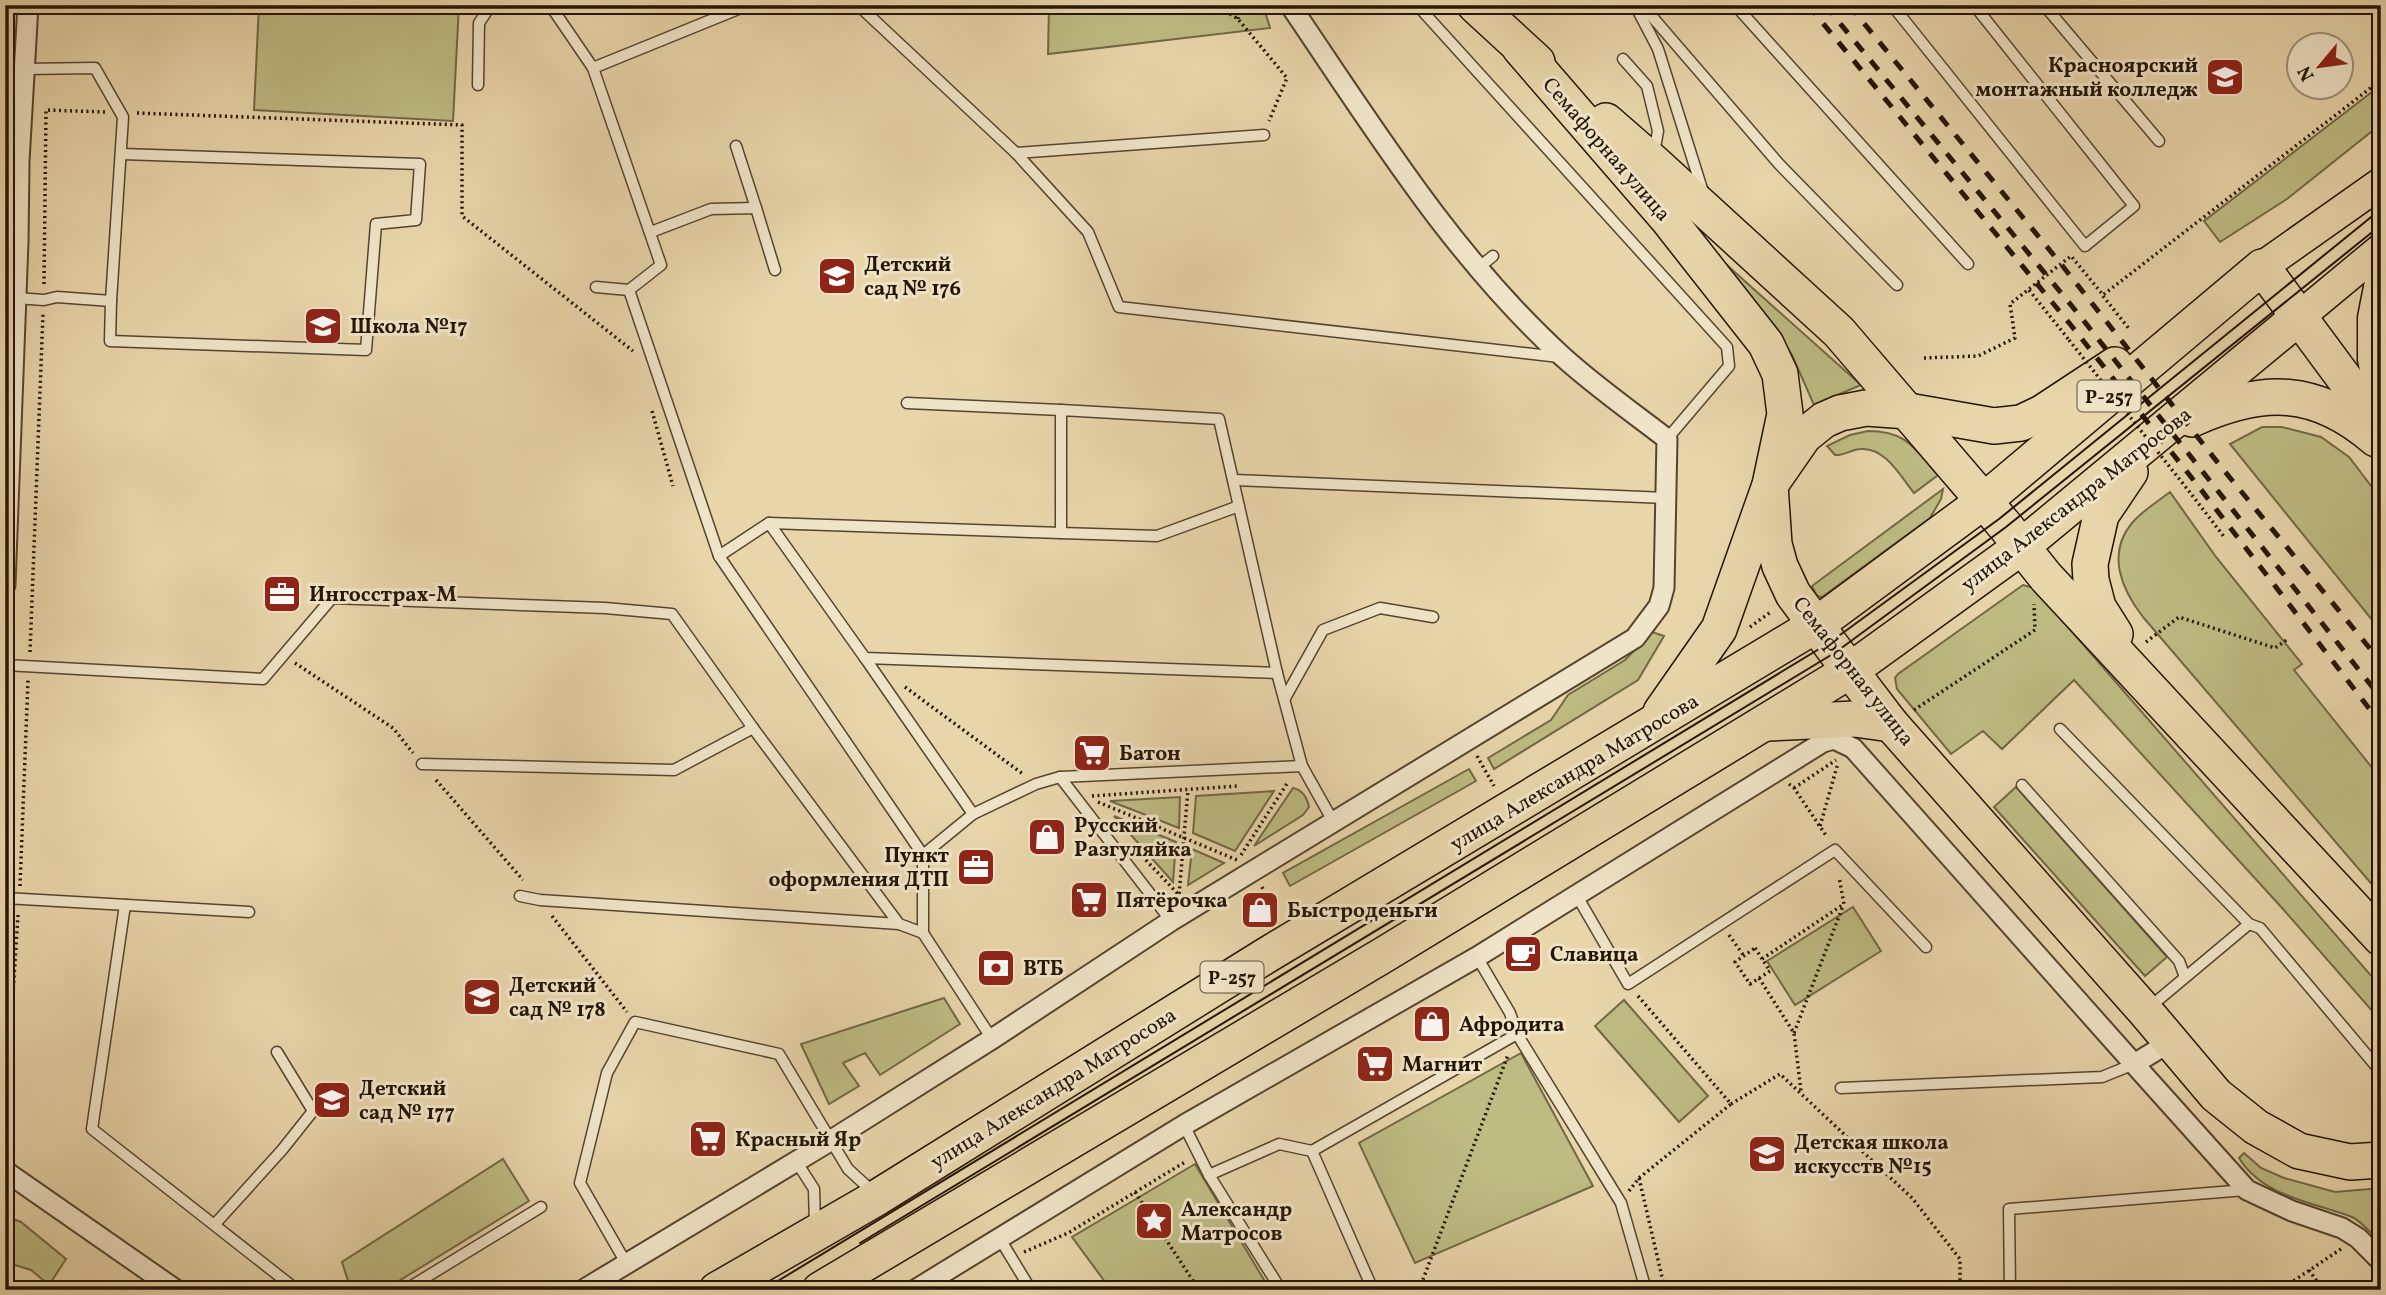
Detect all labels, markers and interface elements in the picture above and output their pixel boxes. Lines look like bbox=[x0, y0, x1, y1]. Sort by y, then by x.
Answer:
north arrow bbox=[2284, 32, 2354, 102]
place label: Красноярский монтажный колледж bbox=[1976, 52, 2198, 105]
school or university icon: Красноярский монтажный колледж bbox=[2204, 56, 2246, 98]
text: N bbox=[2292, 61, 2322, 86]
street label: Семафорная улица bbox=[1535, 72, 1677, 228]
place label: Детский сад № 176 bbox=[864, 251, 961, 304]
school or university icon: Детский сад № 176 bbox=[816, 255, 858, 297]
school or university icon: Школа №17 bbox=[302, 305, 344, 347]
place label: Школа №17 bbox=[350, 313, 468, 342]
road number: Р-257 bbox=[2078, 380, 2140, 412]
street label: улица Александра Матросова bbox=[1956, 401, 2198, 599]
office icon: Ингосстрах-М bbox=[261, 573, 303, 615]
place label: Ингосстрах-М bbox=[309, 581, 456, 610]
street label: Семафорная улица bbox=[1785, 591, 1920, 753]
street label: улица Александра Матросова bbox=[1445, 687, 1705, 859]
supermarket icon: Батон bbox=[1071, 732, 1113, 774]
place label: Батон bbox=[1119, 740, 1181, 769]
place label: Русский Разгуляйка bbox=[1074, 812, 1192, 865]
shop icon: Русский Разгуляйка bbox=[1026, 816, 1068, 858]
place label: Пункт оформления ДТП bbox=[769, 842, 949, 895]
office icon: Пункт оформления ДТП bbox=[955, 846, 997, 888]
supermarket icon: Пятёрочка bbox=[1068, 879, 1110, 921]
place label: Пятёрочка bbox=[1116, 887, 1228, 916]
shop icon: Быстроденьги bbox=[1239, 889, 1281, 931]
place label: Быстроденьги bbox=[1287, 897, 1438, 926]
cafe icon: Славица bbox=[1502, 933, 1544, 975]
place label: Славица bbox=[1550, 941, 1639, 970]
bank icon: ВТБ bbox=[975, 947, 1017, 989]
place label: ВТБ bbox=[1023, 955, 1064, 984]
road number: Р-257 bbox=[1200, 962, 1264, 993]
place label: Детский сад № 178 bbox=[509, 972, 606, 1025]
school or university icon: Детский сад № 178 bbox=[461, 976, 503, 1018]
street label: улица Александра Матросова bbox=[925, 1001, 1183, 1177]
shop icon: Афродита bbox=[1411, 1003, 1453, 1045]
place label: Афродита bbox=[1459, 1011, 1564, 1040]
supermarket icon: Магнит bbox=[1354, 1043, 1396, 1085]
place label: Магнит bbox=[1402, 1051, 1483, 1080]
place label: Детский сад № 177 bbox=[359, 1075, 455, 1128]
school or university icon: Детский сад № 177 bbox=[311, 1079, 353, 1121]
supermarket icon: Красный Яр bbox=[687, 1118, 729, 1160]
place label: Красный Яр bbox=[735, 1126, 861, 1155]
place label: Детская школа искусств №15 bbox=[1794, 1129, 1949, 1182]
school or university icon: Детская школа искусств №15 bbox=[1746, 1133, 1788, 1175]
place label: Александр Матросов bbox=[1181, 1196, 1292, 1249]
place icon: Александр Матросов bbox=[1133, 1200, 1175, 1242]

